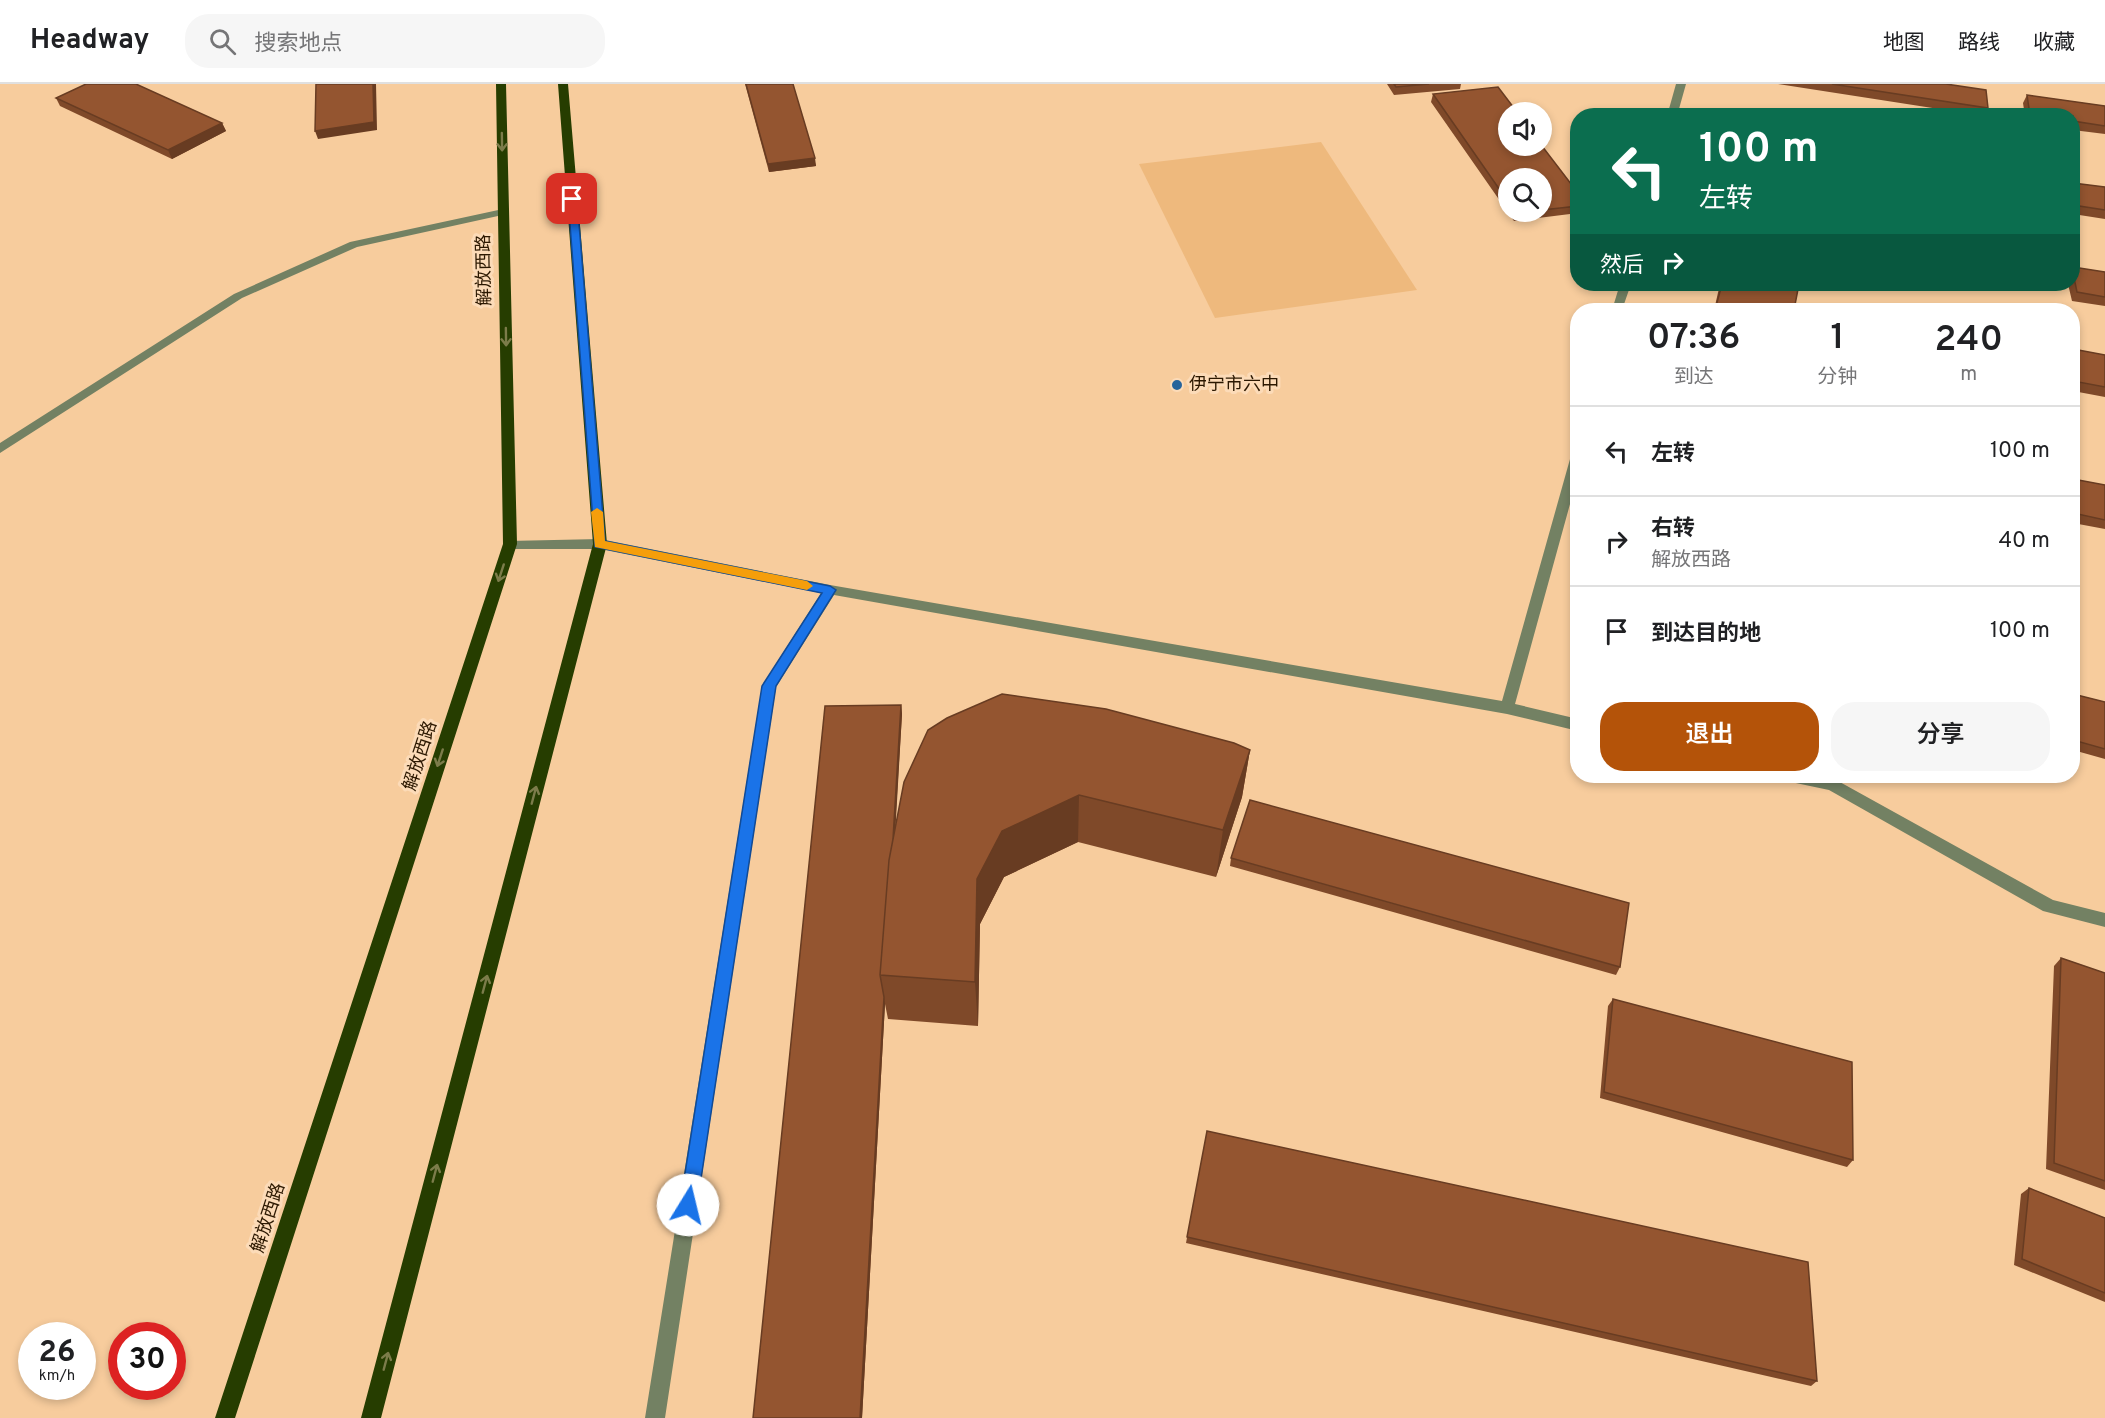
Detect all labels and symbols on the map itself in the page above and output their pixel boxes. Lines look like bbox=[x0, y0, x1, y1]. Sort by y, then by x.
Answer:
one-way arrow bbox=[496, 132, 508, 152]
pin bbox=[546, 173, 597, 224]
street label: 解放西路 bbox=[473, 234, 497, 306]
one-way arrow bbox=[500, 327, 512, 347]
place label: 伊宁市六中 bbox=[1189, 374, 1279, 397]
marker: 伊宁市六中 bbox=[1170, 378, 1184, 392]
one-way arrow bbox=[495, 563, 506, 582]
street label: 解放西路 bbox=[399, 718, 443, 794]
one-way arrow bbox=[434, 748, 445, 767]
one-way arrow bbox=[529, 786, 540, 805]
one-way arrow bbox=[479, 975, 491, 994]
one-way arrow bbox=[430, 1164, 442, 1183]
position arrow bbox=[656, 1173, 720, 1237]
street label: 解放西路 bbox=[247, 1180, 291, 1256]
speed limit sign: 30 bbox=[108, 1322, 186, 1400]
one-way arrow bbox=[381, 1352, 392, 1371]

